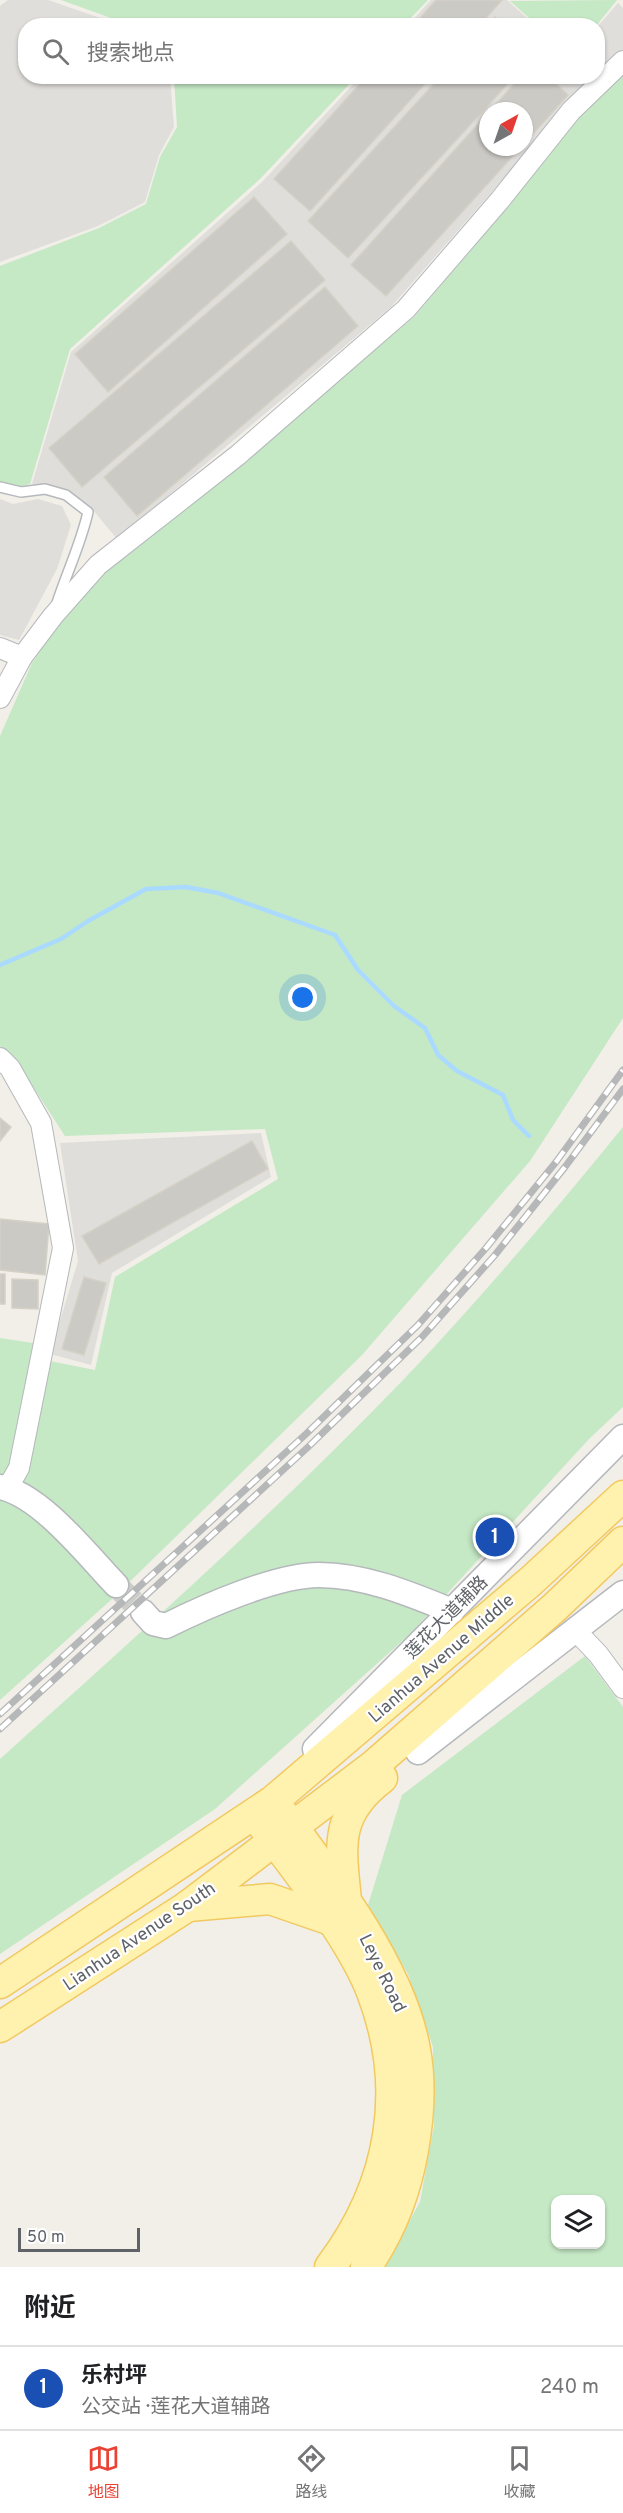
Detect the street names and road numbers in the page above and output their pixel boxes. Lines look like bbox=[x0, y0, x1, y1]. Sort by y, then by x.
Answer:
street label: 莲花大道辅路 bbox=[401, 1572, 493, 1664]
street label: Lianhua Avenue Middle bbox=[364, 1589, 520, 1729]
street label: Lianhua Avenue South bbox=[59, 1878, 221, 1997]
street label: Leye Road bbox=[353, 1931, 410, 2017]

